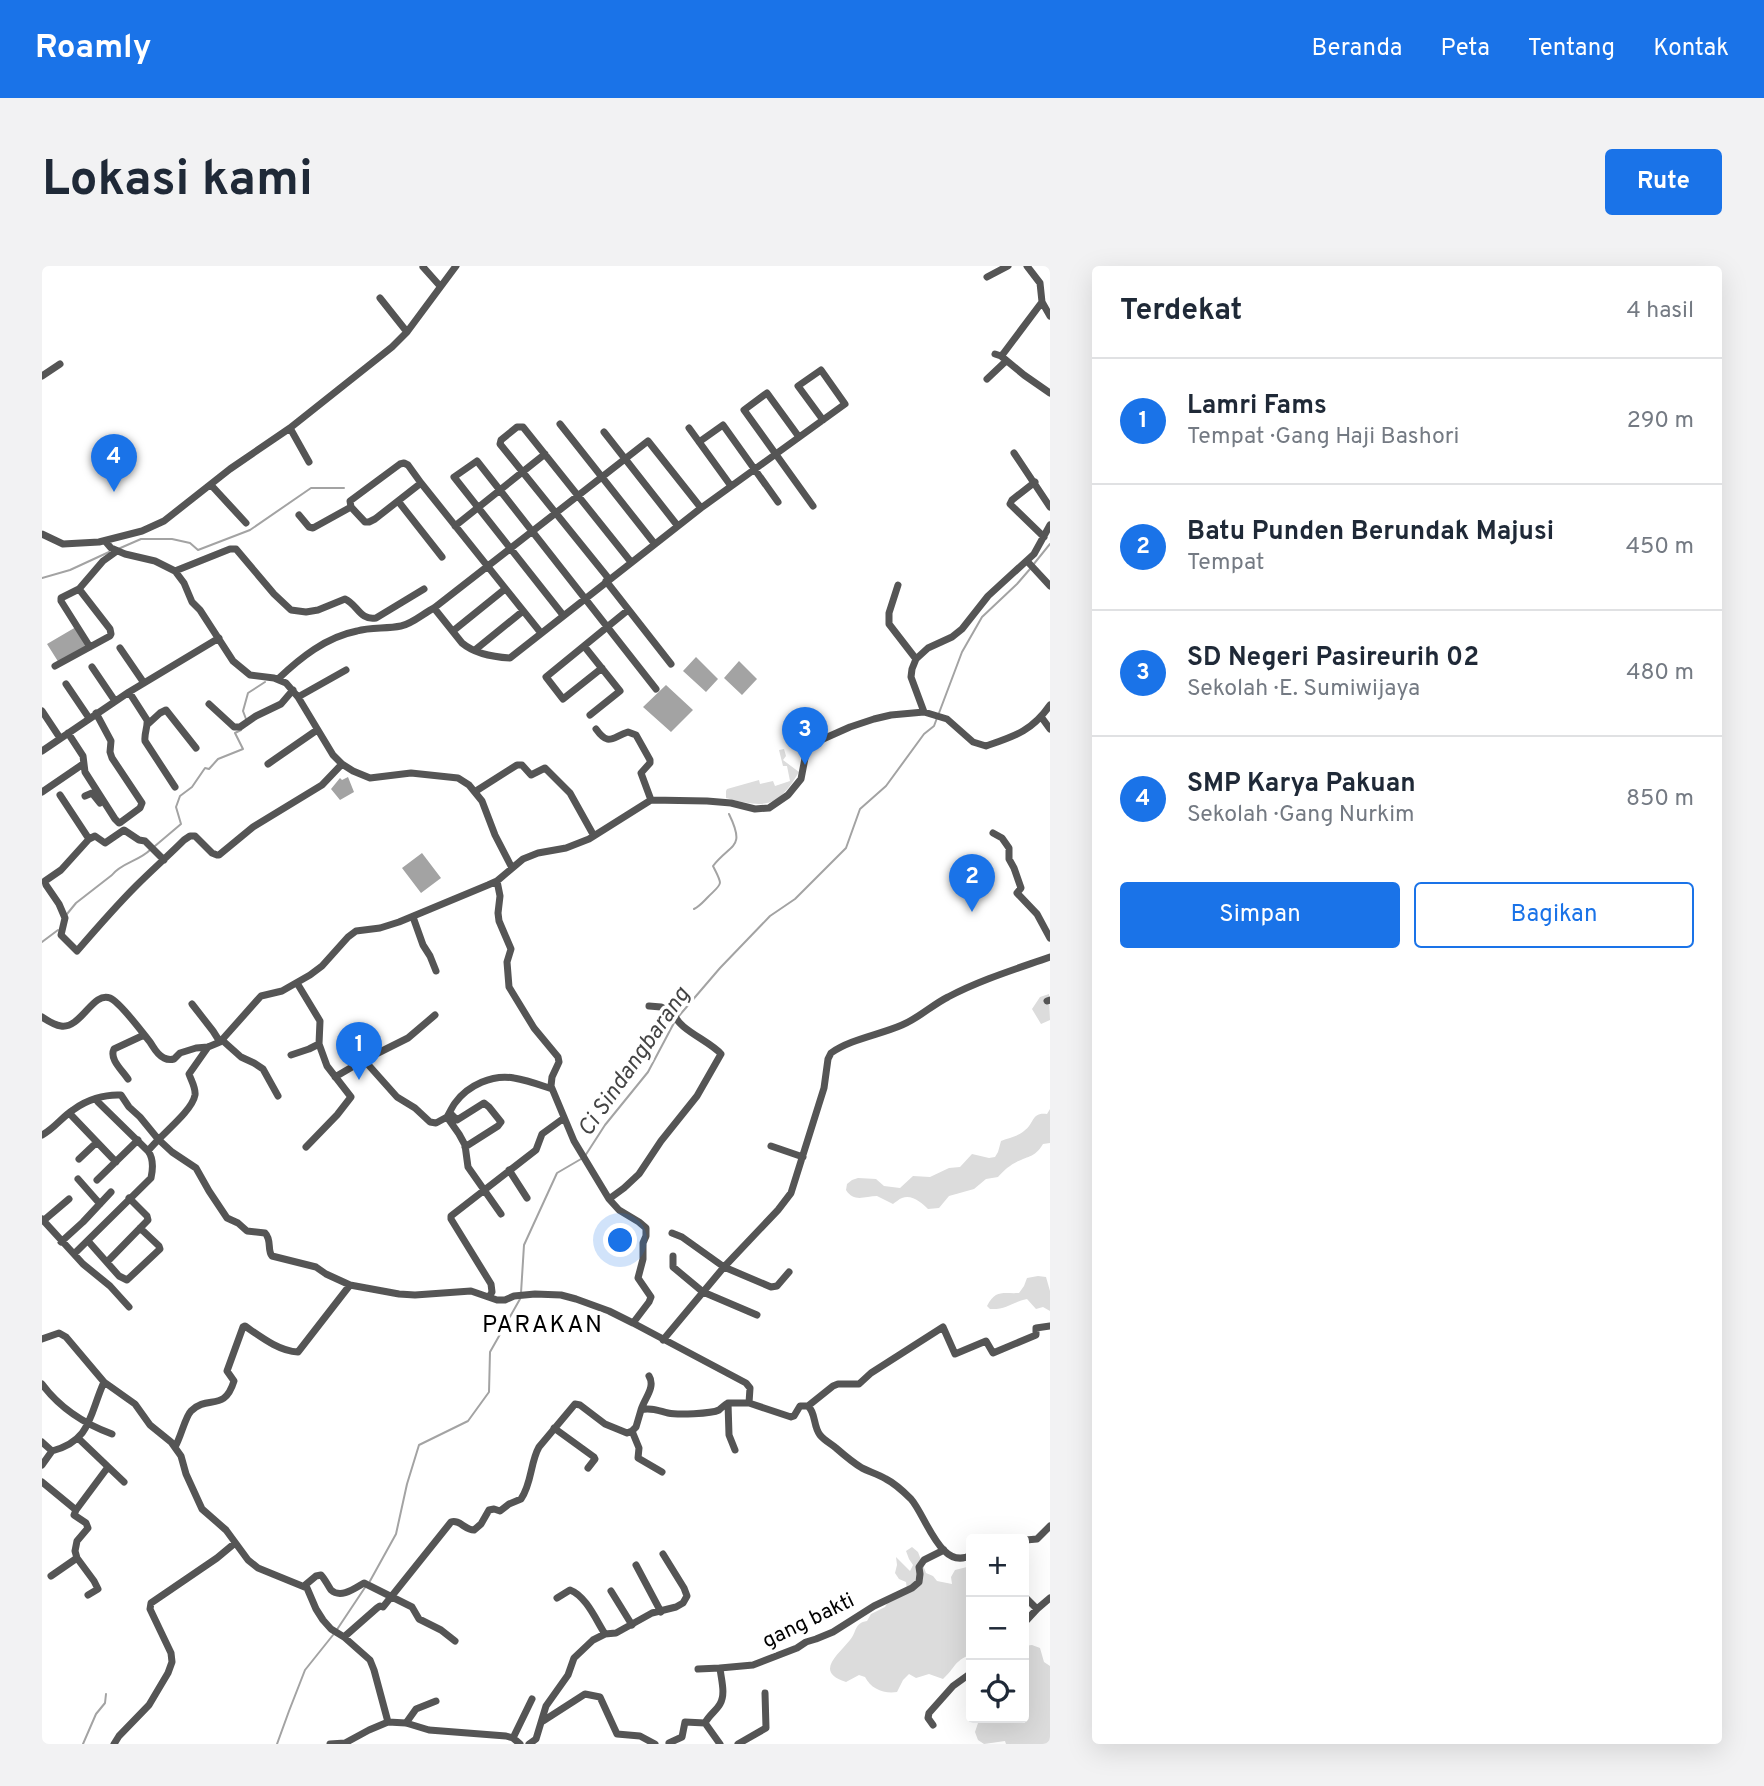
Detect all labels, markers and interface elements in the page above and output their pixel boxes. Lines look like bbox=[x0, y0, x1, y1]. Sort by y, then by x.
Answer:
text: Roamly bbox=[35, 28, 151, 70]
text: Beranda bbox=[1312, 34, 1403, 64]
text: Peta bbox=[1441, 34, 1490, 64]
text: Tentang bbox=[1528, 34, 1615, 64]
text: Kontak bbox=[1653, 34, 1729, 64]
button: Rute bbox=[1605, 149, 1722, 215]
text: Lokasi kami bbox=[42, 151, 313, 213]
text: Terdekat bbox=[1120, 293, 1242, 330]
text: 4 hasil bbox=[1626, 297, 1694, 326]
text: Lamri Fams bbox=[1187, 390, 1327, 423]
text: 1 bbox=[1138, 407, 1148, 436]
text: 290 m bbox=[1627, 407, 1694, 436]
text: Tempat · Gang Haji Bashori bbox=[1187, 423, 1459, 452]
pin: 4 bbox=[91, 434, 137, 492]
text: Batu Punden Berundak Majusi bbox=[1187, 516, 1554, 549]
text: 2 bbox=[1136, 533, 1150, 562]
text: 450 m bbox=[1626, 533, 1694, 562]
text: Tempat bbox=[1187, 549, 1265, 578]
text: SD Negeri Pasireurih 02 bbox=[1187, 642, 1479, 675]
text: 3 bbox=[1136, 659, 1150, 688]
text: 480 m bbox=[1626, 659, 1694, 688]
text: Sekolah · E. Sumiwijaya bbox=[1187, 675, 1420, 704]
pin: 3 bbox=[782, 707, 828, 765]
text: SMP Karya Pakuan bbox=[1187, 768, 1416, 801]
text: 4 bbox=[1136, 785, 1150, 814]
text: 850 m bbox=[1626, 785, 1694, 814]
text: Sekolah · Gang Nurkim bbox=[1187, 801, 1415, 830]
pin: 2 bbox=[949, 854, 995, 912]
button: Simpan bbox=[1120, 882, 1400, 948]
button: Bagikan bbox=[1414, 882, 1694, 948]
water label: Ci Sindangbarang bbox=[573, 982, 698, 1143]
pin: 1 bbox=[336, 1022, 382, 1080]
your location bbox=[603, 1223, 637, 1257]
district label: PARAKAN bbox=[482, 1311, 604, 1341]
map controls bbox=[966, 1534, 1029, 1723]
button: + bbox=[966, 1534, 1029, 1597]
street label: gang bakti bbox=[758, 1587, 859, 1655]
button: − bbox=[966, 1597, 1029, 1660]
button: locate bbox=[966, 1660, 1029, 1723]

